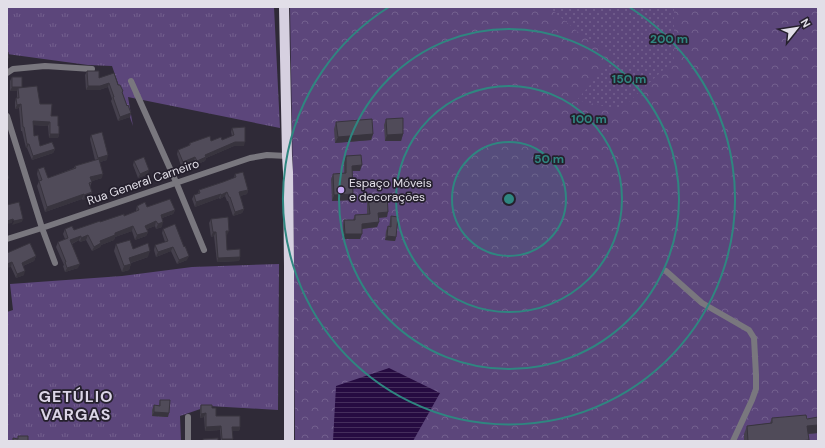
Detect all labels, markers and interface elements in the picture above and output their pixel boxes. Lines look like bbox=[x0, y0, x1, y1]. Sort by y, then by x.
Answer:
north arrow bbox=[777, 8, 817, 48]
text: N bbox=[798, 16, 814, 30]
text: 200 m bbox=[650, 31, 688, 47]
text: 150 m bbox=[612, 71, 646, 87]
text: 100 m bbox=[571, 111, 607, 127]
text: 50 m bbox=[534, 151, 564, 167]
street label: Rua General Carneiro bbox=[85, 155, 201, 209]
place label: Espaço Móveis e decorações bbox=[349, 175, 432, 205]
marker: Espaço Móveis e decorações bbox=[336, 185, 346, 195]
centre of rings bbox=[502, 192, 516, 206]
district label: GETÚLIO VARGAS bbox=[38, 386, 114, 425]

